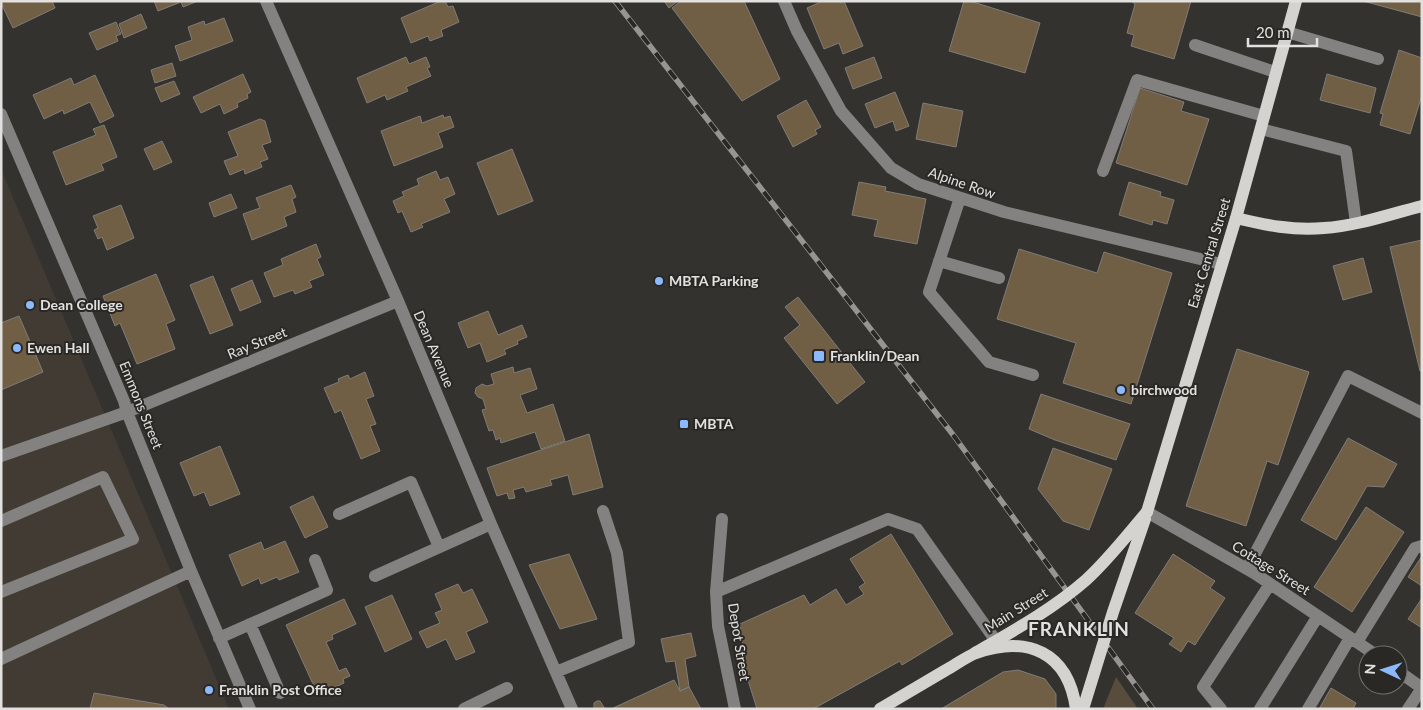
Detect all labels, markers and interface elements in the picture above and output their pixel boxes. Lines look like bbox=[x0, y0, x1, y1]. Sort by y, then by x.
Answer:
scale bar bbox=[1248, 15, 1317, 47]
text: 20 m bbox=[1256, 23, 1290, 41]
street label: Alpine Row bbox=[926, 163, 998, 202]
street label: East Central Street bbox=[1184, 196, 1233, 310]
place label: MBTA Parking bbox=[669, 272, 759, 289]
marker: MBTA Parking bbox=[653, 275, 665, 287]
place label: Dean College bbox=[40, 296, 123, 313]
marker: Dean College bbox=[24, 299, 36, 311]
street label: Dean Avenue bbox=[411, 308, 458, 390]
street label: Ray Street bbox=[225, 323, 289, 362]
place label: Ewen Hall bbox=[27, 339, 89, 356]
marker: Ewen Hall bbox=[11, 342, 23, 354]
place label: Franklin/Dean bbox=[830, 347, 920, 364]
marker: Franklin/Dean bbox=[812, 349, 826, 363]
street label: Emmons Street bbox=[116, 358, 167, 451]
place label: birchwood bbox=[1131, 381, 1197, 398]
marker: birchwood bbox=[1115, 384, 1127, 396]
place label: MBTA bbox=[694, 415, 734, 432]
marker: MBTA bbox=[678, 418, 690, 430]
street label: Cottage Street bbox=[1229, 537, 1313, 598]
street label: Main Street bbox=[981, 583, 1051, 636]
street label: Depot Street bbox=[725, 602, 754, 682]
district label: FRANKLIN bbox=[1028, 617, 1130, 640]
north arrow bbox=[1358, 645, 1408, 695]
text: N bbox=[1361, 663, 1378, 675]
place label: Franklin Post Office bbox=[219, 681, 342, 698]
marker: Franklin Post Office bbox=[203, 684, 215, 696]

